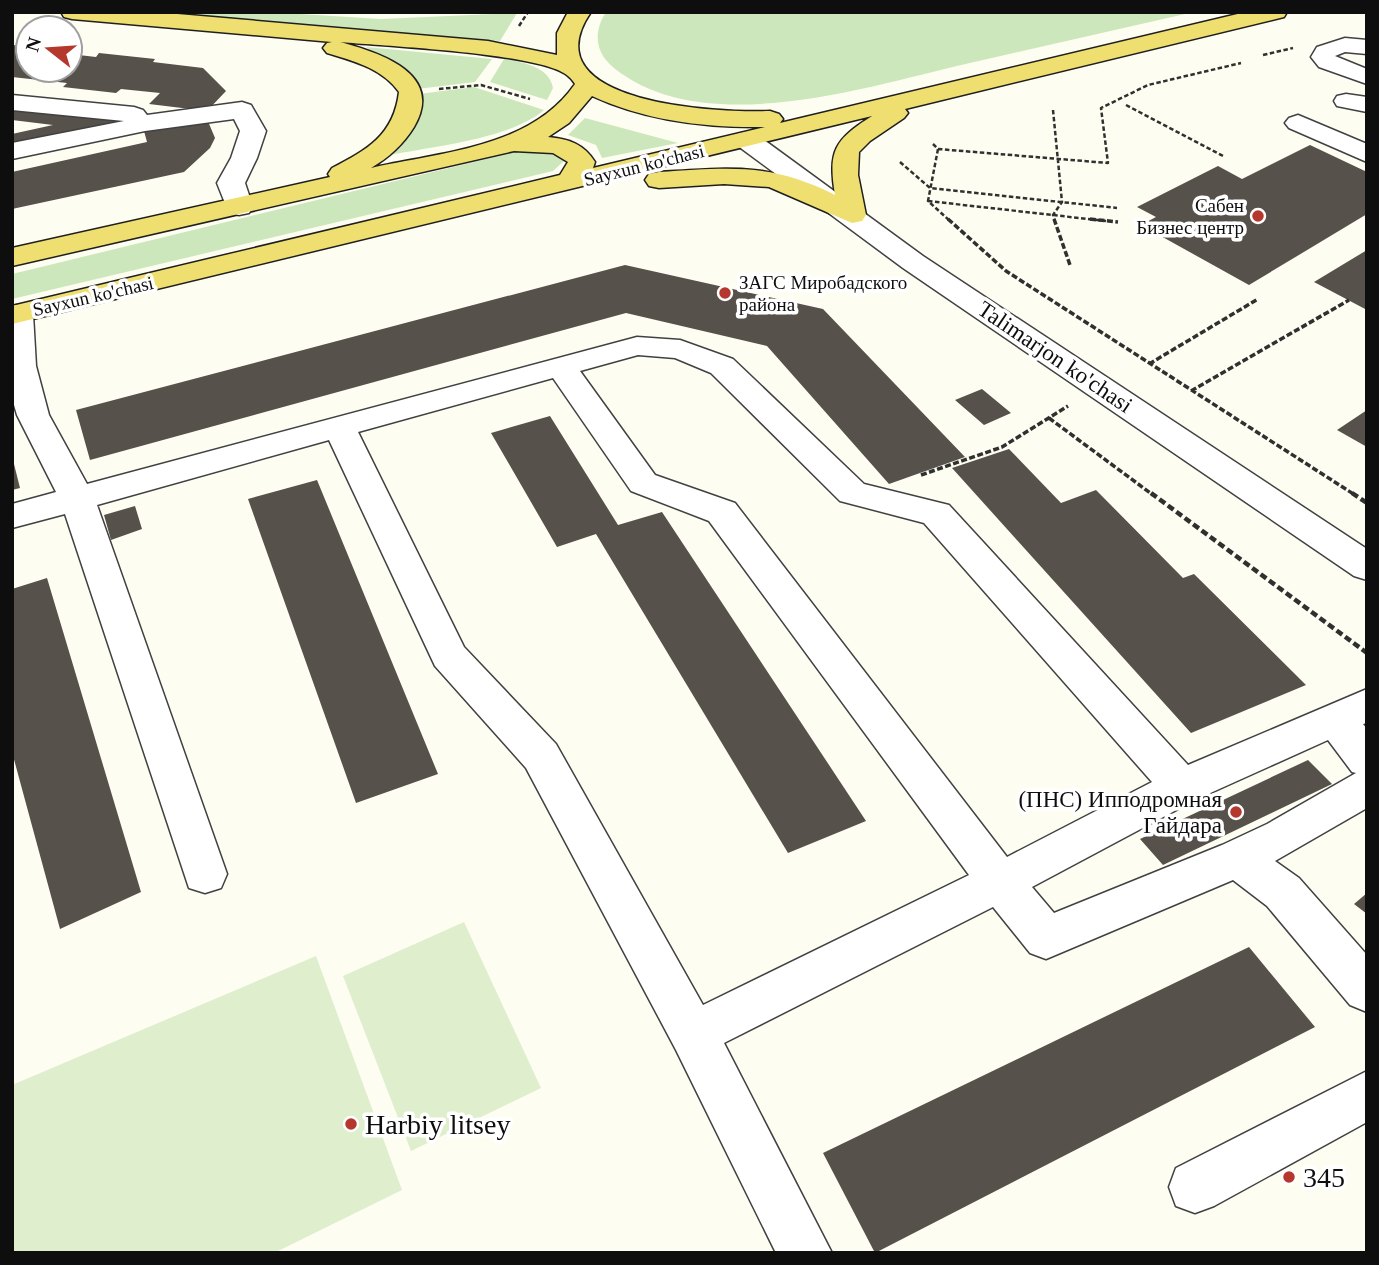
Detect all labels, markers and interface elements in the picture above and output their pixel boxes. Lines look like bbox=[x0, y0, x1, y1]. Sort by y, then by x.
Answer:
north arrow bbox=[14, 14, 84, 84]
text: N bbox=[21, 34, 45, 54]
street label: Sayxun ko'chasi bbox=[582, 140, 706, 190]
place label: Сабен Бизнес центр bbox=[1136, 195, 1244, 238]
marker: Сабен Бизнес центр bbox=[1250, 208, 1266, 224]
street label: Sayxun ko'chasi bbox=[31, 272, 155, 320]
place label: ЗАГС Миробадского района bbox=[739, 272, 907, 315]
marker: ЗАГС Миробадского района bbox=[717, 285, 733, 301]
street label: Talimarjon ko'chasi bbox=[973, 296, 1137, 418]
place label: (ПНС) Ипподромная Гайдара bbox=[1018, 787, 1222, 838]
marker: (ПНС) Ипподромная Гайдара bbox=[1228, 804, 1244, 820]
place label: Harbiy litsey bbox=[365, 1109, 510, 1140]
marker: Harbiy litsey bbox=[343, 1116, 359, 1132]
place label: 345 bbox=[1303, 1162, 1345, 1193]
marker: 345 bbox=[1281, 1169, 1297, 1185]

